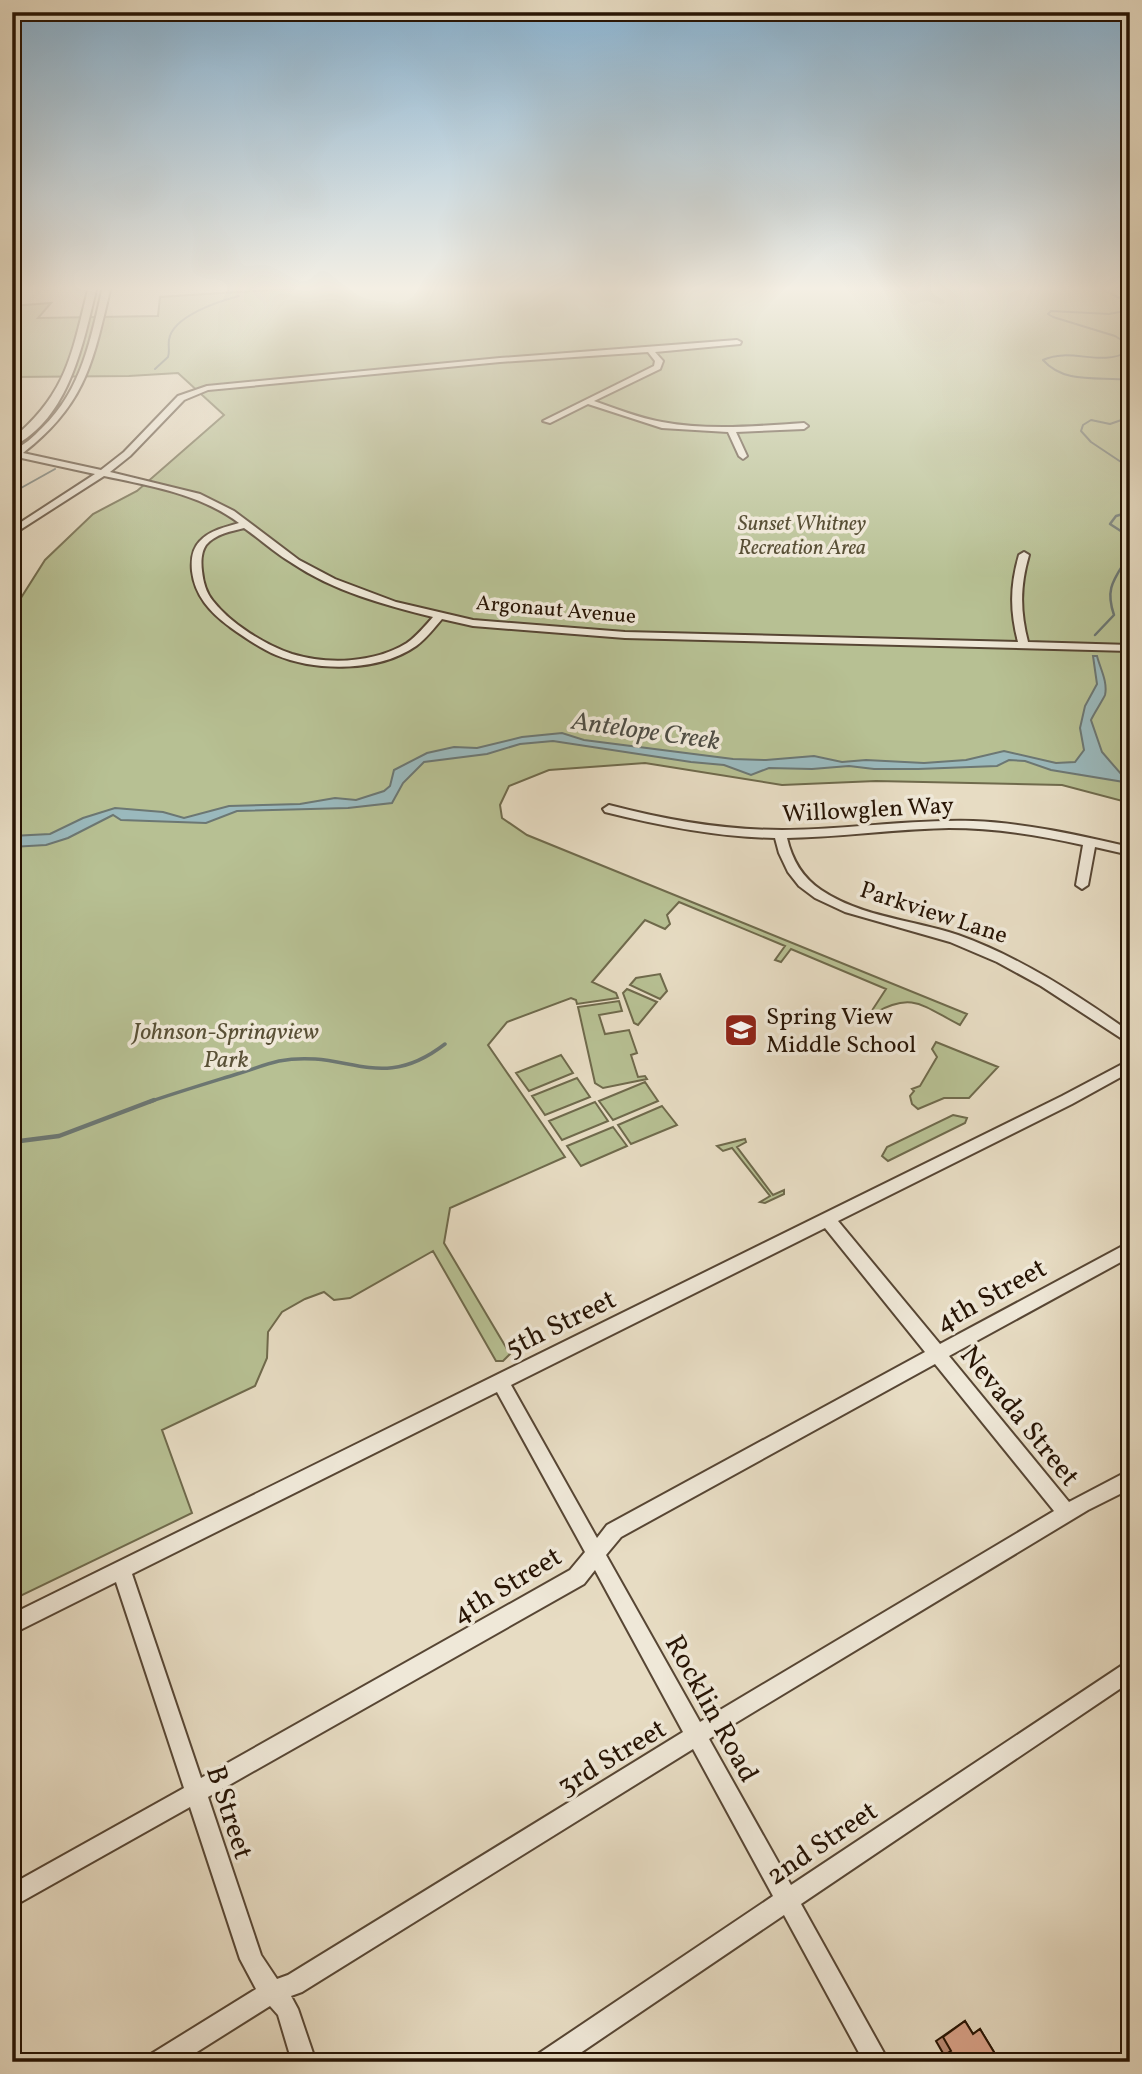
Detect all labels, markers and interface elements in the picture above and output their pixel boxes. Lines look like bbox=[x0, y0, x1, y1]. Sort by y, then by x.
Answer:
park label: Sunset Whitney Recreation Area bbox=[738, 510, 867, 563]
street label: Argonaut Avenue bbox=[475, 589, 637, 632]
water label: Antelope Creek bbox=[568, 704, 722, 760]
street label: Willowglen Way bbox=[781, 790, 955, 832]
street label: Parkview Lane bbox=[855, 874, 1012, 954]
place label: Spring View Middle School bbox=[766, 1001, 916, 1063]
school or university icon: Spring View Middle School bbox=[722, 1011, 760, 1049]
park label: Johnson-Springview Park bbox=[131, 1016, 319, 1078]
street label: 4th Street bbox=[928, 1250, 1054, 1343]
street label: 5th Street bbox=[499, 1281, 623, 1368]
street label: Nevada Street bbox=[950, 1338, 1088, 1495]
street label: 4th Street bbox=[445, 1538, 570, 1634]
street label: Rocklin Road bbox=[654, 1629, 767, 1790]
street label: 3rd Street bbox=[550, 1710, 674, 1806]
street label: B Street bbox=[195, 1761, 262, 1865]
street label: 2nd Street bbox=[759, 1793, 886, 1896]

